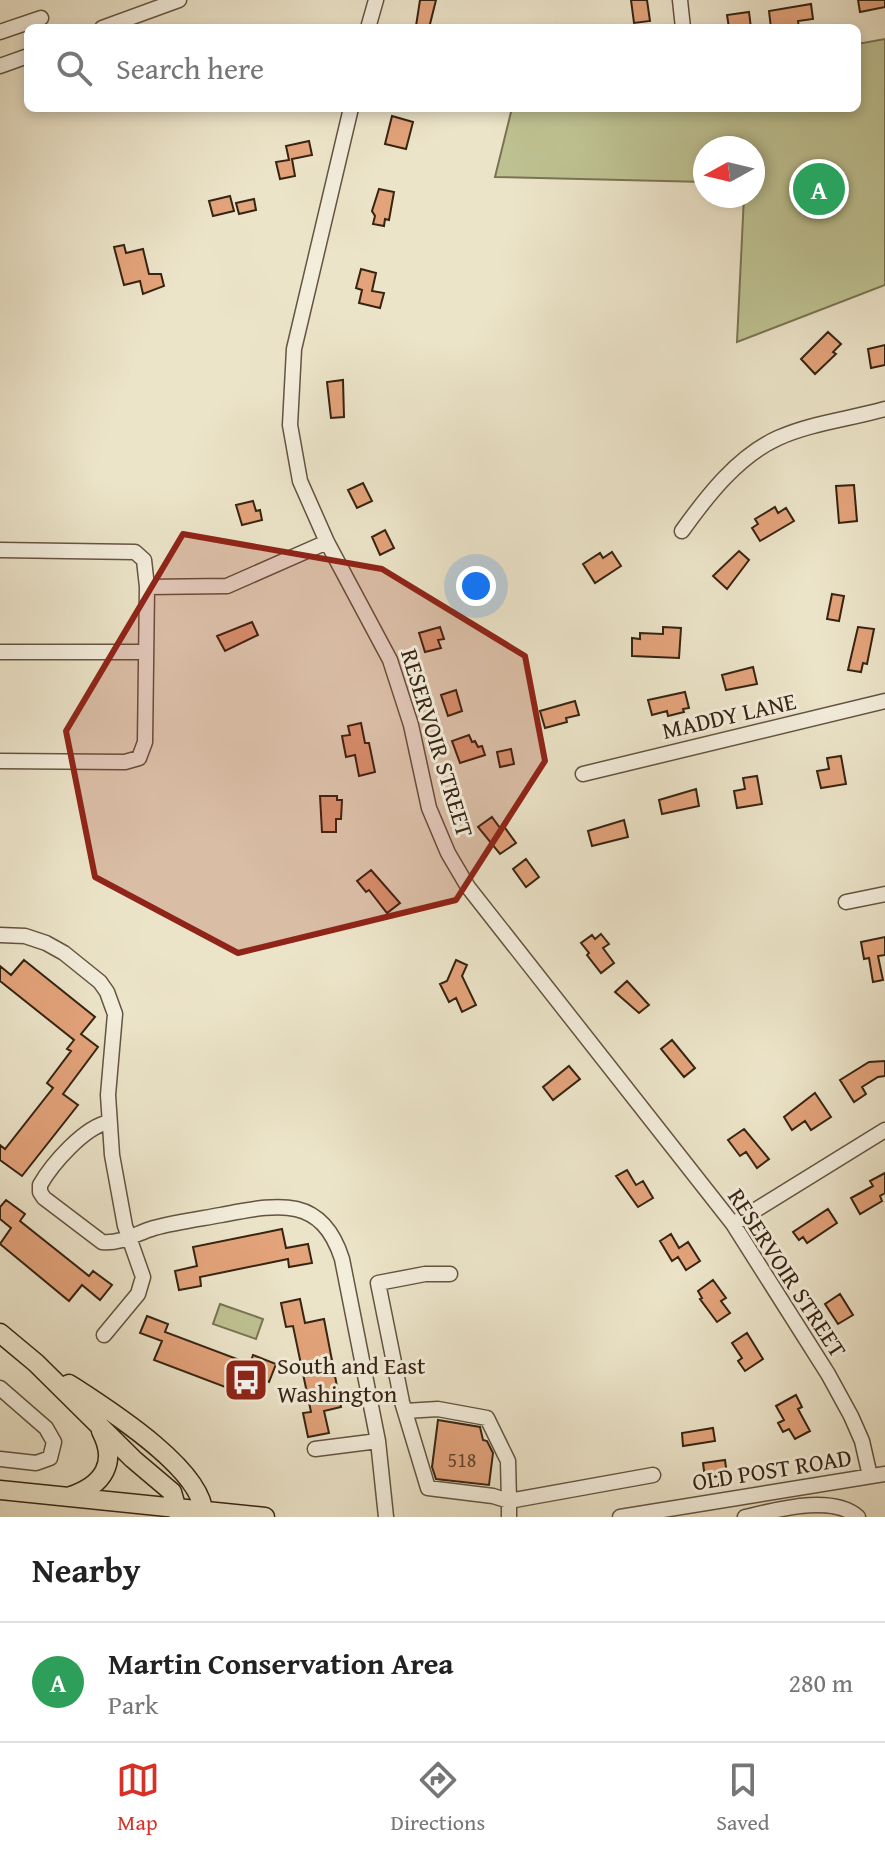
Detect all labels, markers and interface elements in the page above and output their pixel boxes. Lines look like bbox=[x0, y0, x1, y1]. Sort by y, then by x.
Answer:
search box bbox=[24, 24, 861, 112]
icon: search bbox=[52, 46, 96, 90]
text: Search here bbox=[116, 46, 264, 90]
north arrow bbox=[693, 136, 765, 208]
pin: A bbox=[793, 159, 845, 219]
your location bbox=[456, 566, 496, 606]
street label: RESERVOIR STREET bbox=[392, 644, 483, 841]
street label: MADDY LANE bbox=[658, 683, 799, 748]
street label: RESERVOIR STREET bbox=[720, 1181, 855, 1364]
place label: South and East Washington bbox=[277, 1348, 426, 1411]
bus stop icon: South and East Washington bbox=[222, 1356, 270, 1404]
street label: OLD POST ROAD bbox=[690, 1440, 854, 1499]
house number: 518 bbox=[448, 1445, 476, 1474]
text: Nearby bbox=[32, 1545, 141, 1594]
text: Martin Conservation Area bbox=[108, 1641, 454, 1685]
text: A bbox=[50, 1663, 66, 1702]
text: 280 m bbox=[788, 1663, 853, 1702]
text: Park bbox=[108, 1685, 158, 1724]
tab: Map bbox=[116, 1758, 160, 1838]
tab: Directions bbox=[391, 1758, 485, 1838]
tab: Saved bbox=[716, 1758, 769, 1838]

